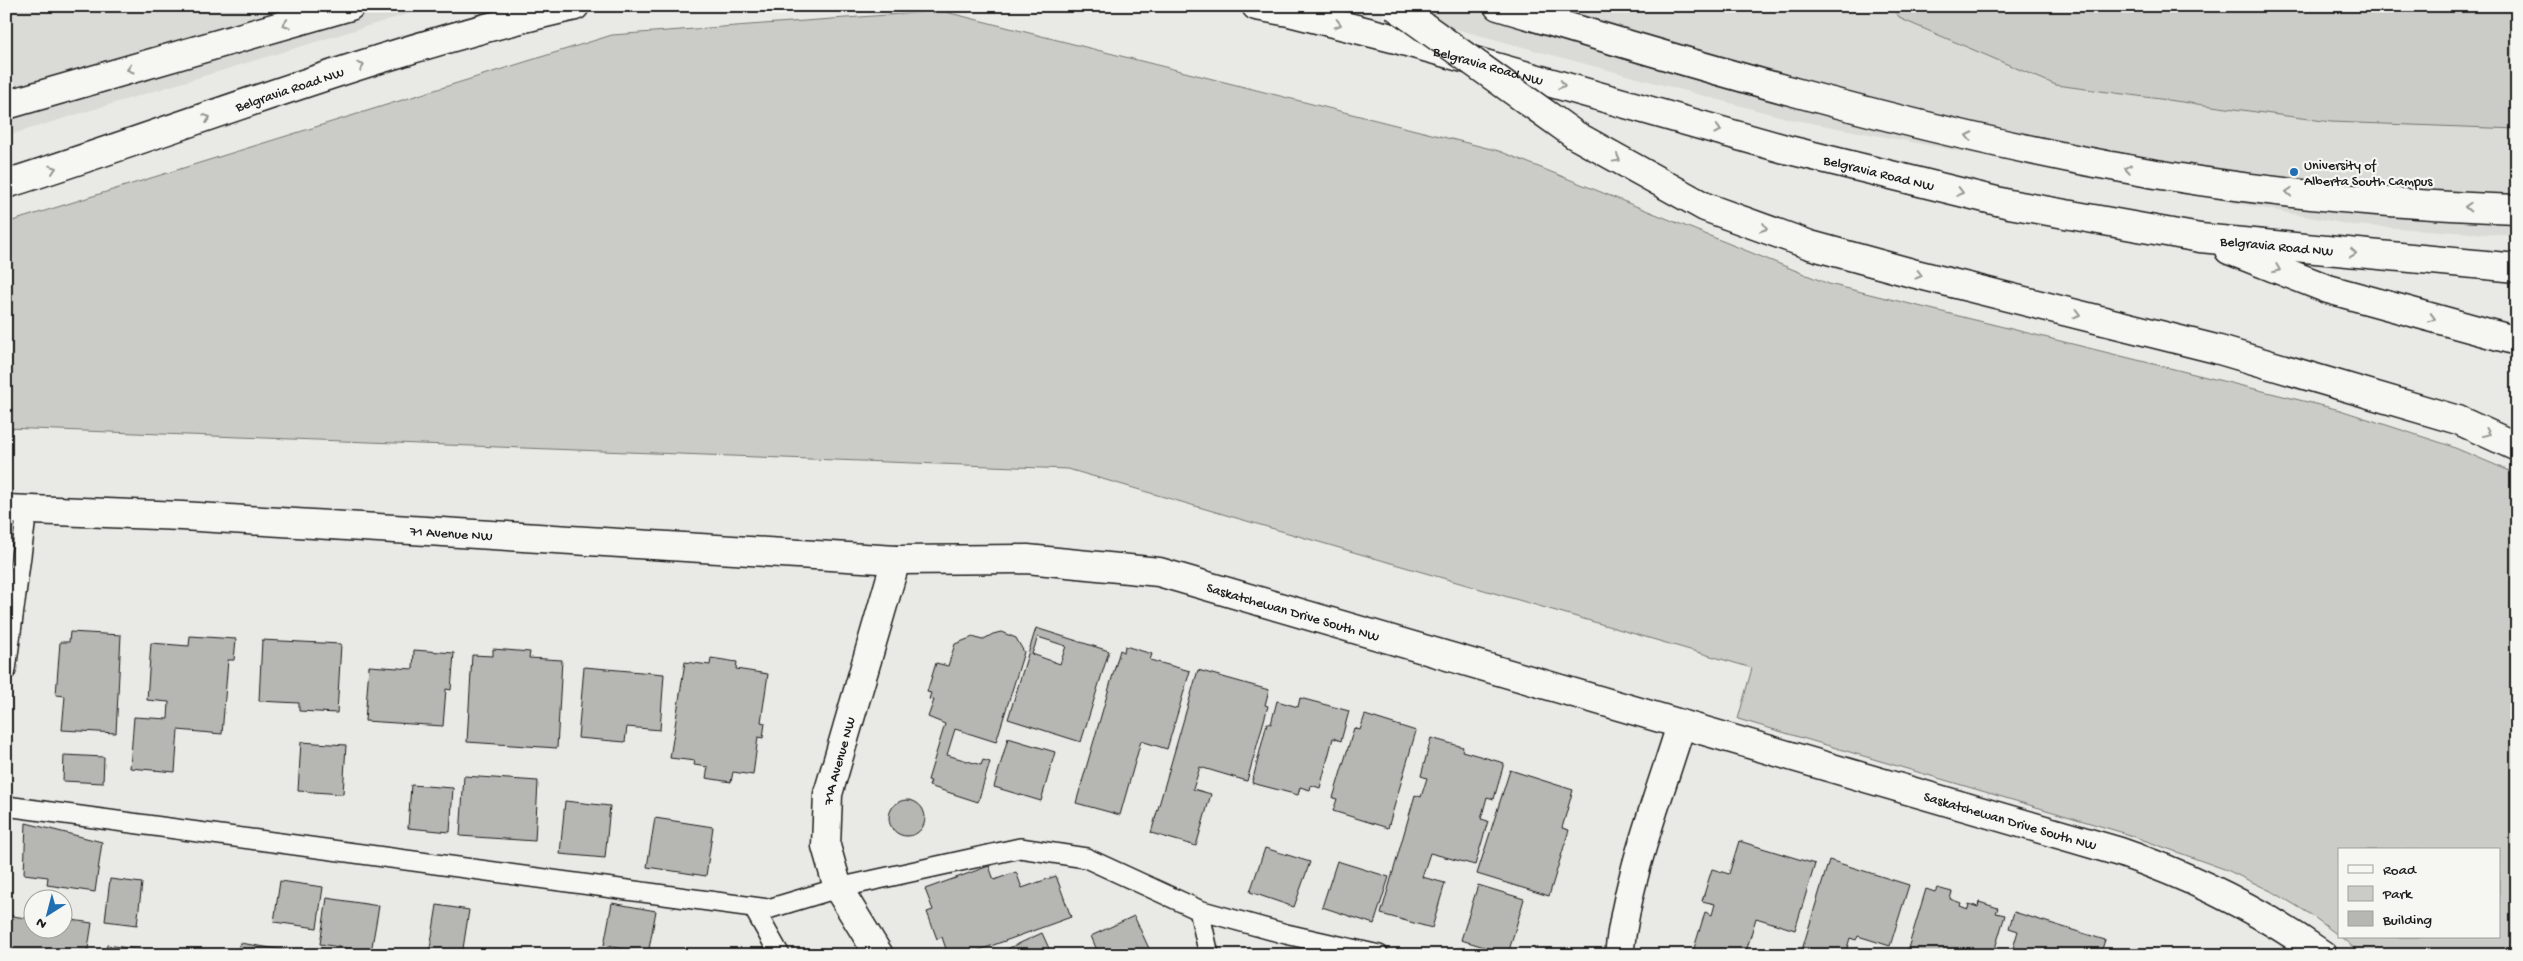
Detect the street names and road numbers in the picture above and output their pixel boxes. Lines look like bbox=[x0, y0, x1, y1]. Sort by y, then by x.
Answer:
street label: Belgravia Road NW bbox=[1430, 44, 1545, 91]
street label: Belgravia Road NW bbox=[233, 65, 347, 117]
street label: Belgravia Road NW bbox=[1820, 152, 1936, 196]
street label: Belgravia Road NW bbox=[2218, 234, 2334, 262]
street label: 71 Avenue NW bbox=[408, 524, 493, 546]
street label: Saskatchewan Drive South NW bbox=[1204, 580, 1381, 647]
street label: 71A Avenue NW bbox=[822, 715, 861, 806]
street label: Saskatchewan Drive South NW bbox=[1921, 789, 2098, 856]

